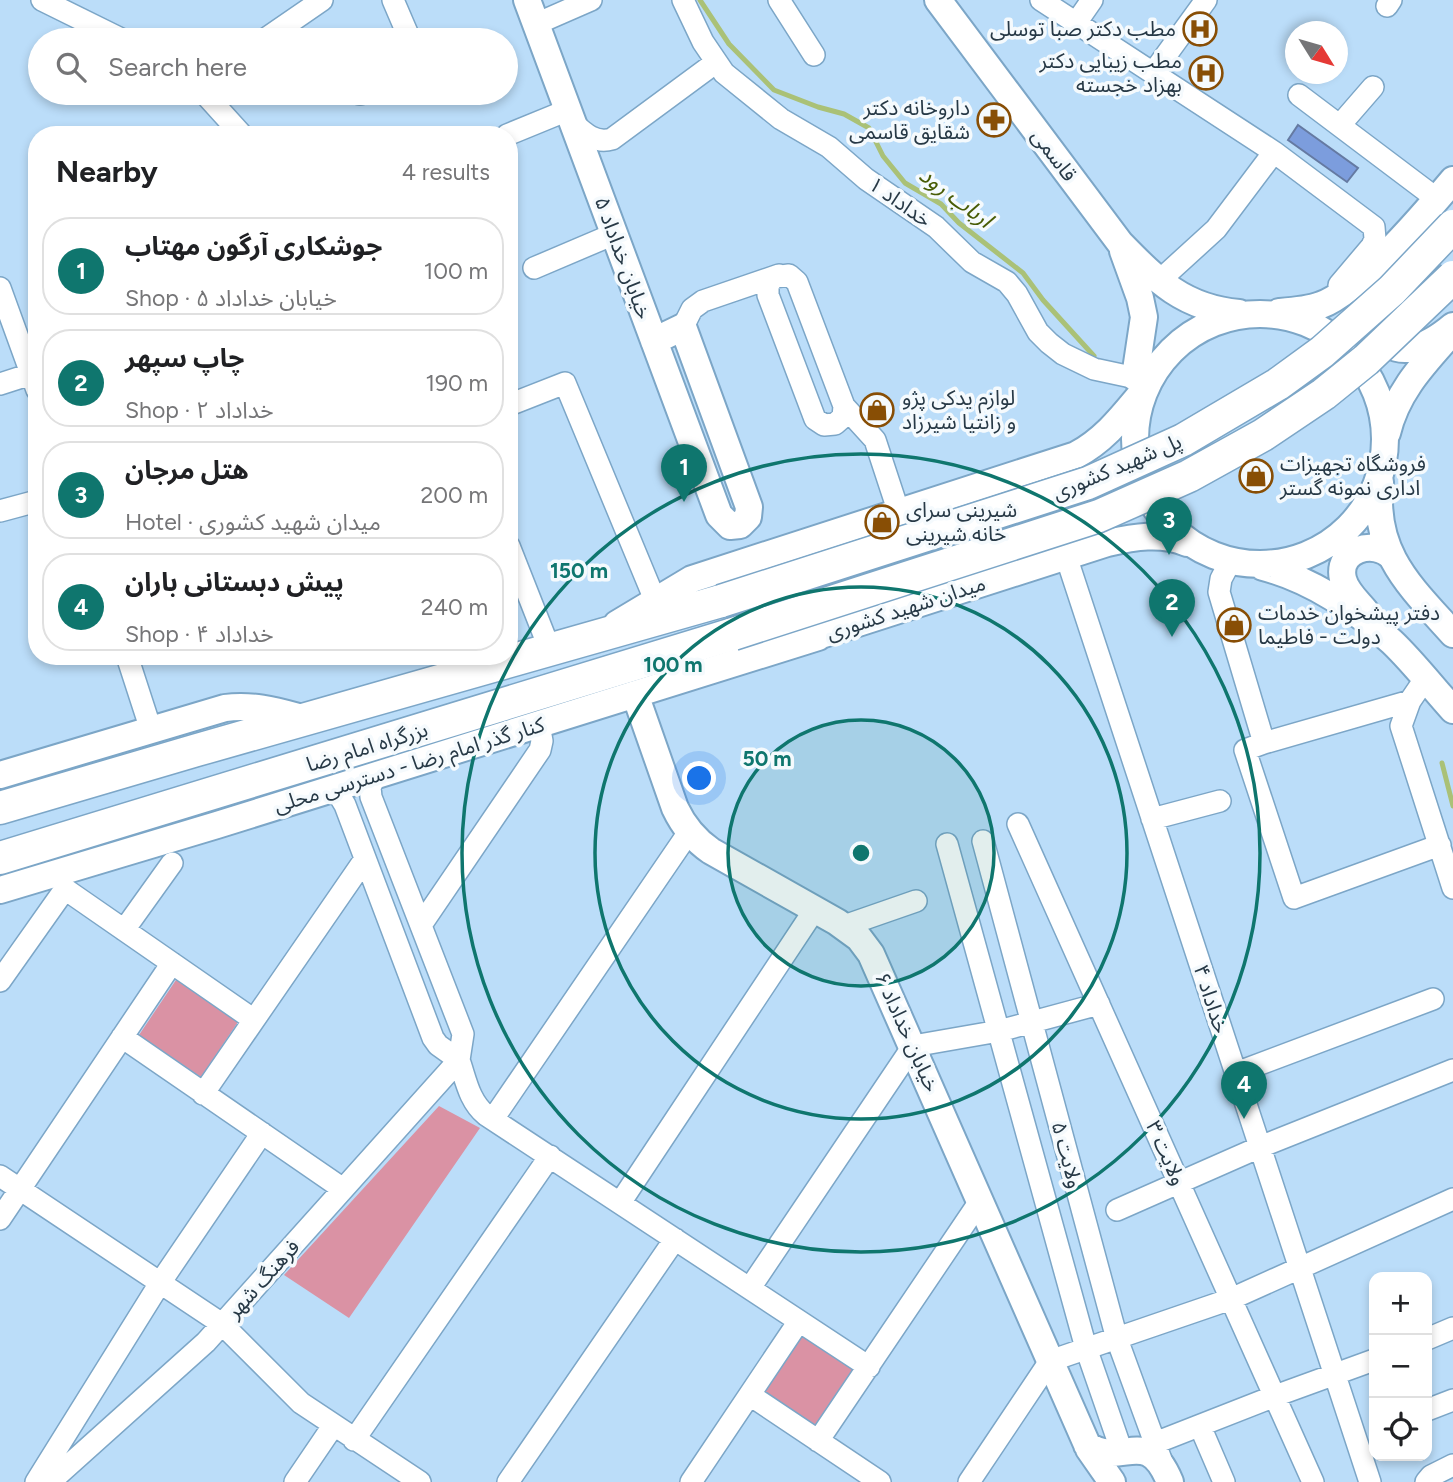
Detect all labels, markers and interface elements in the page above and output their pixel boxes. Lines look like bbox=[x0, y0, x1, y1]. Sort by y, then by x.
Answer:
hospital icon: مطب دکتر صبا توسلی bbox=[1181, 10, 1219, 48]
place label: مطب دکتر صبا توسلی bbox=[990, 16, 1176, 41]
north arrow bbox=[1285, 21, 1348, 84]
search box bbox=[28, 28, 518, 105]
icon: search bbox=[52, 48, 90, 86]
place label: مطب زیبایی دکتر بهزاد خجسته bbox=[1039, 48, 1182, 97]
text: Search here bbox=[108, 51, 247, 83]
hospital icon: مطب زیبایی دکتر بهزاد خجسته bbox=[1187, 54, 1225, 92]
place label: داروخانه دکتر شقایق قاسمی bbox=[849, 95, 970, 145]
pharmacy icon: داروخانه دکتر شقایق قاسمی bbox=[975, 101, 1013, 139]
street label: قاسمی bbox=[1026, 123, 1082, 186]
text: Nearby bbox=[56, 153, 158, 190]
text: 4 results bbox=[402, 158, 490, 186]
water label: ارباب رود bbox=[914, 160, 1000, 235]
street label: خداداد ۱ bbox=[864, 171, 936, 232]
street label: خیابان خداداد ۵ bbox=[590, 193, 657, 322]
text: جوشکاری آرگون مهتاب bbox=[125, 230, 382, 262]
text: 1 bbox=[76, 257, 86, 285]
text: 100 m bbox=[424, 257, 488, 285]
text: Shop · خیابان خداداد ۵ bbox=[125, 284, 337, 312]
text: چاپ سپهر bbox=[125, 342, 244, 374]
text: 2 bbox=[74, 369, 88, 397]
text: 190 m bbox=[425, 369, 488, 397]
place label: لوازم یدکی پژو و زانتیا شیرزاد bbox=[902, 385, 1016, 434]
shop icon: لوازم یدکی پژو و زانتیا شیرزاد bbox=[858, 391, 896, 429]
text: Shop · خداداد ۲ bbox=[125, 396, 274, 424]
street label: پل شهید کشوری bbox=[1048, 428, 1186, 506]
pin: 1 bbox=[661, 444, 707, 502]
place label: فروشگاه تجهیزات اداری نمونه گستر bbox=[1279, 451, 1426, 500]
text: هتل مرجان bbox=[125, 454, 249, 486]
shop icon: فروشگاه تجهیزات اداری نمونه گستر bbox=[1237, 457, 1275, 495]
text: 3 bbox=[75, 481, 87, 509]
text: 200 m bbox=[420, 481, 488, 509]
place label: شیرینی سرای خانه شیرینی bbox=[906, 497, 1017, 546]
pin: 3 bbox=[1146, 497, 1192, 555]
shop icon: شیرینی سرای خانه شیرینی bbox=[863, 503, 901, 541]
text: Hotel · میدان شهید کشوری bbox=[125, 508, 381, 536]
text: 150 m bbox=[550, 558, 608, 583]
text: پیش دبستانی باران bbox=[125, 566, 344, 598]
street label: میدان شهید کشوری bbox=[823, 570, 989, 645]
pin: 2 bbox=[1149, 579, 1195, 637]
text: 4 bbox=[74, 593, 88, 621]
text: 240 m bbox=[421, 593, 488, 621]
place label: دفتر پیشخوان خدمات دولت - فاطیما bbox=[1258, 600, 1440, 649]
shop icon: دفتر پیشخوان خدمات دولت - فاطیما bbox=[1215, 606, 1253, 644]
text: Shop · خداداد ۴ bbox=[125, 620, 274, 648]
text: 100 m bbox=[643, 652, 703, 677]
street label: کنار گذر امام رضا - دسترسی محلی bbox=[271, 711, 549, 821]
street label: بزرگراه امام رضا bbox=[303, 716, 432, 781]
text: 50 m bbox=[742, 746, 792, 771]
your location bbox=[682, 761, 716, 795]
centre of rings bbox=[849, 841, 873, 865]
street label: خداداد ۴ bbox=[1189, 961, 1234, 1036]
street label: خیابان خداداد ۶ bbox=[870, 968, 945, 1096]
pin: 4 bbox=[1221, 1061, 1267, 1119]
street label: ولایت ۳ bbox=[1141, 1117, 1192, 1189]
street label: ولایت ۵ bbox=[1047, 1119, 1088, 1191]
street label: فرهنگ شهر bbox=[220, 1234, 304, 1324]
map controls bbox=[1369, 1272, 1432, 1461]
button: + bbox=[1369, 1272, 1432, 1335]
button: − bbox=[1369, 1335, 1432, 1398]
button: locate bbox=[1369, 1398, 1432, 1461]

